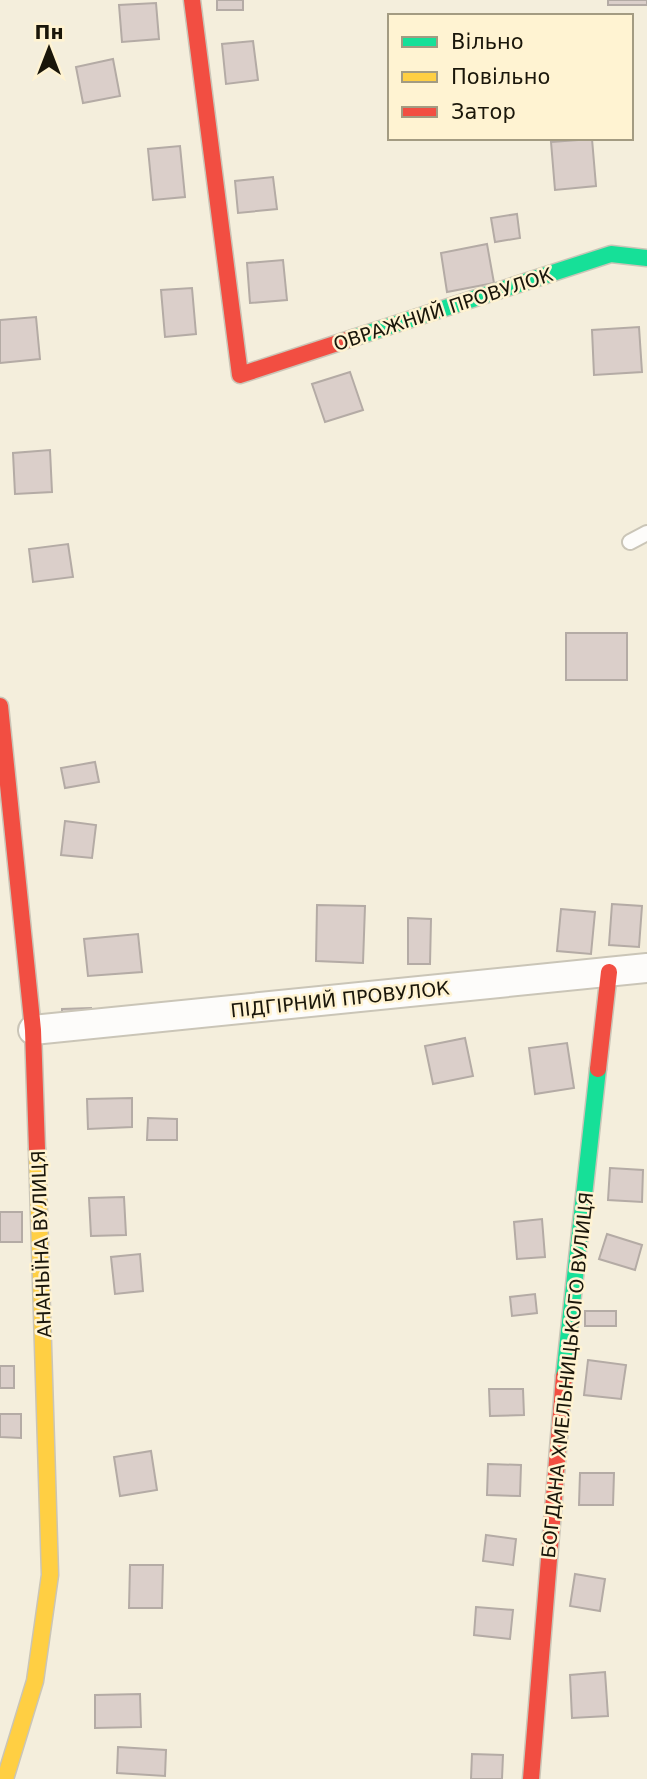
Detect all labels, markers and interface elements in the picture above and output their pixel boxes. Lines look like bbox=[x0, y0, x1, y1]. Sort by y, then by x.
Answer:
north arrow bbox=[14, 14, 84, 84]
legend bbox=[388, 14, 633, 140]
text: Пн bbox=[34, 21, 64, 43]
text: Вільно bbox=[451, 30, 524, 54]
text: Повільно bbox=[451, 65, 550, 89]
text: Затор bbox=[451, 100, 516, 124]
street label: ОВРАЖНИЙ ПРОВУЛОК bbox=[330, 263, 556, 355]
street label: ПІДГІРНИЙ ПРОВУЛОК bbox=[229, 976, 451, 1021]
street label: АНАНЬЇНА ВУЛИЦЯ bbox=[27, 1150, 55, 1338]
street label: БОГДАНА ХМЕЛЬНИЦЬКОГО ВУЛИЦЯ bbox=[537, 1191, 597, 1559]

